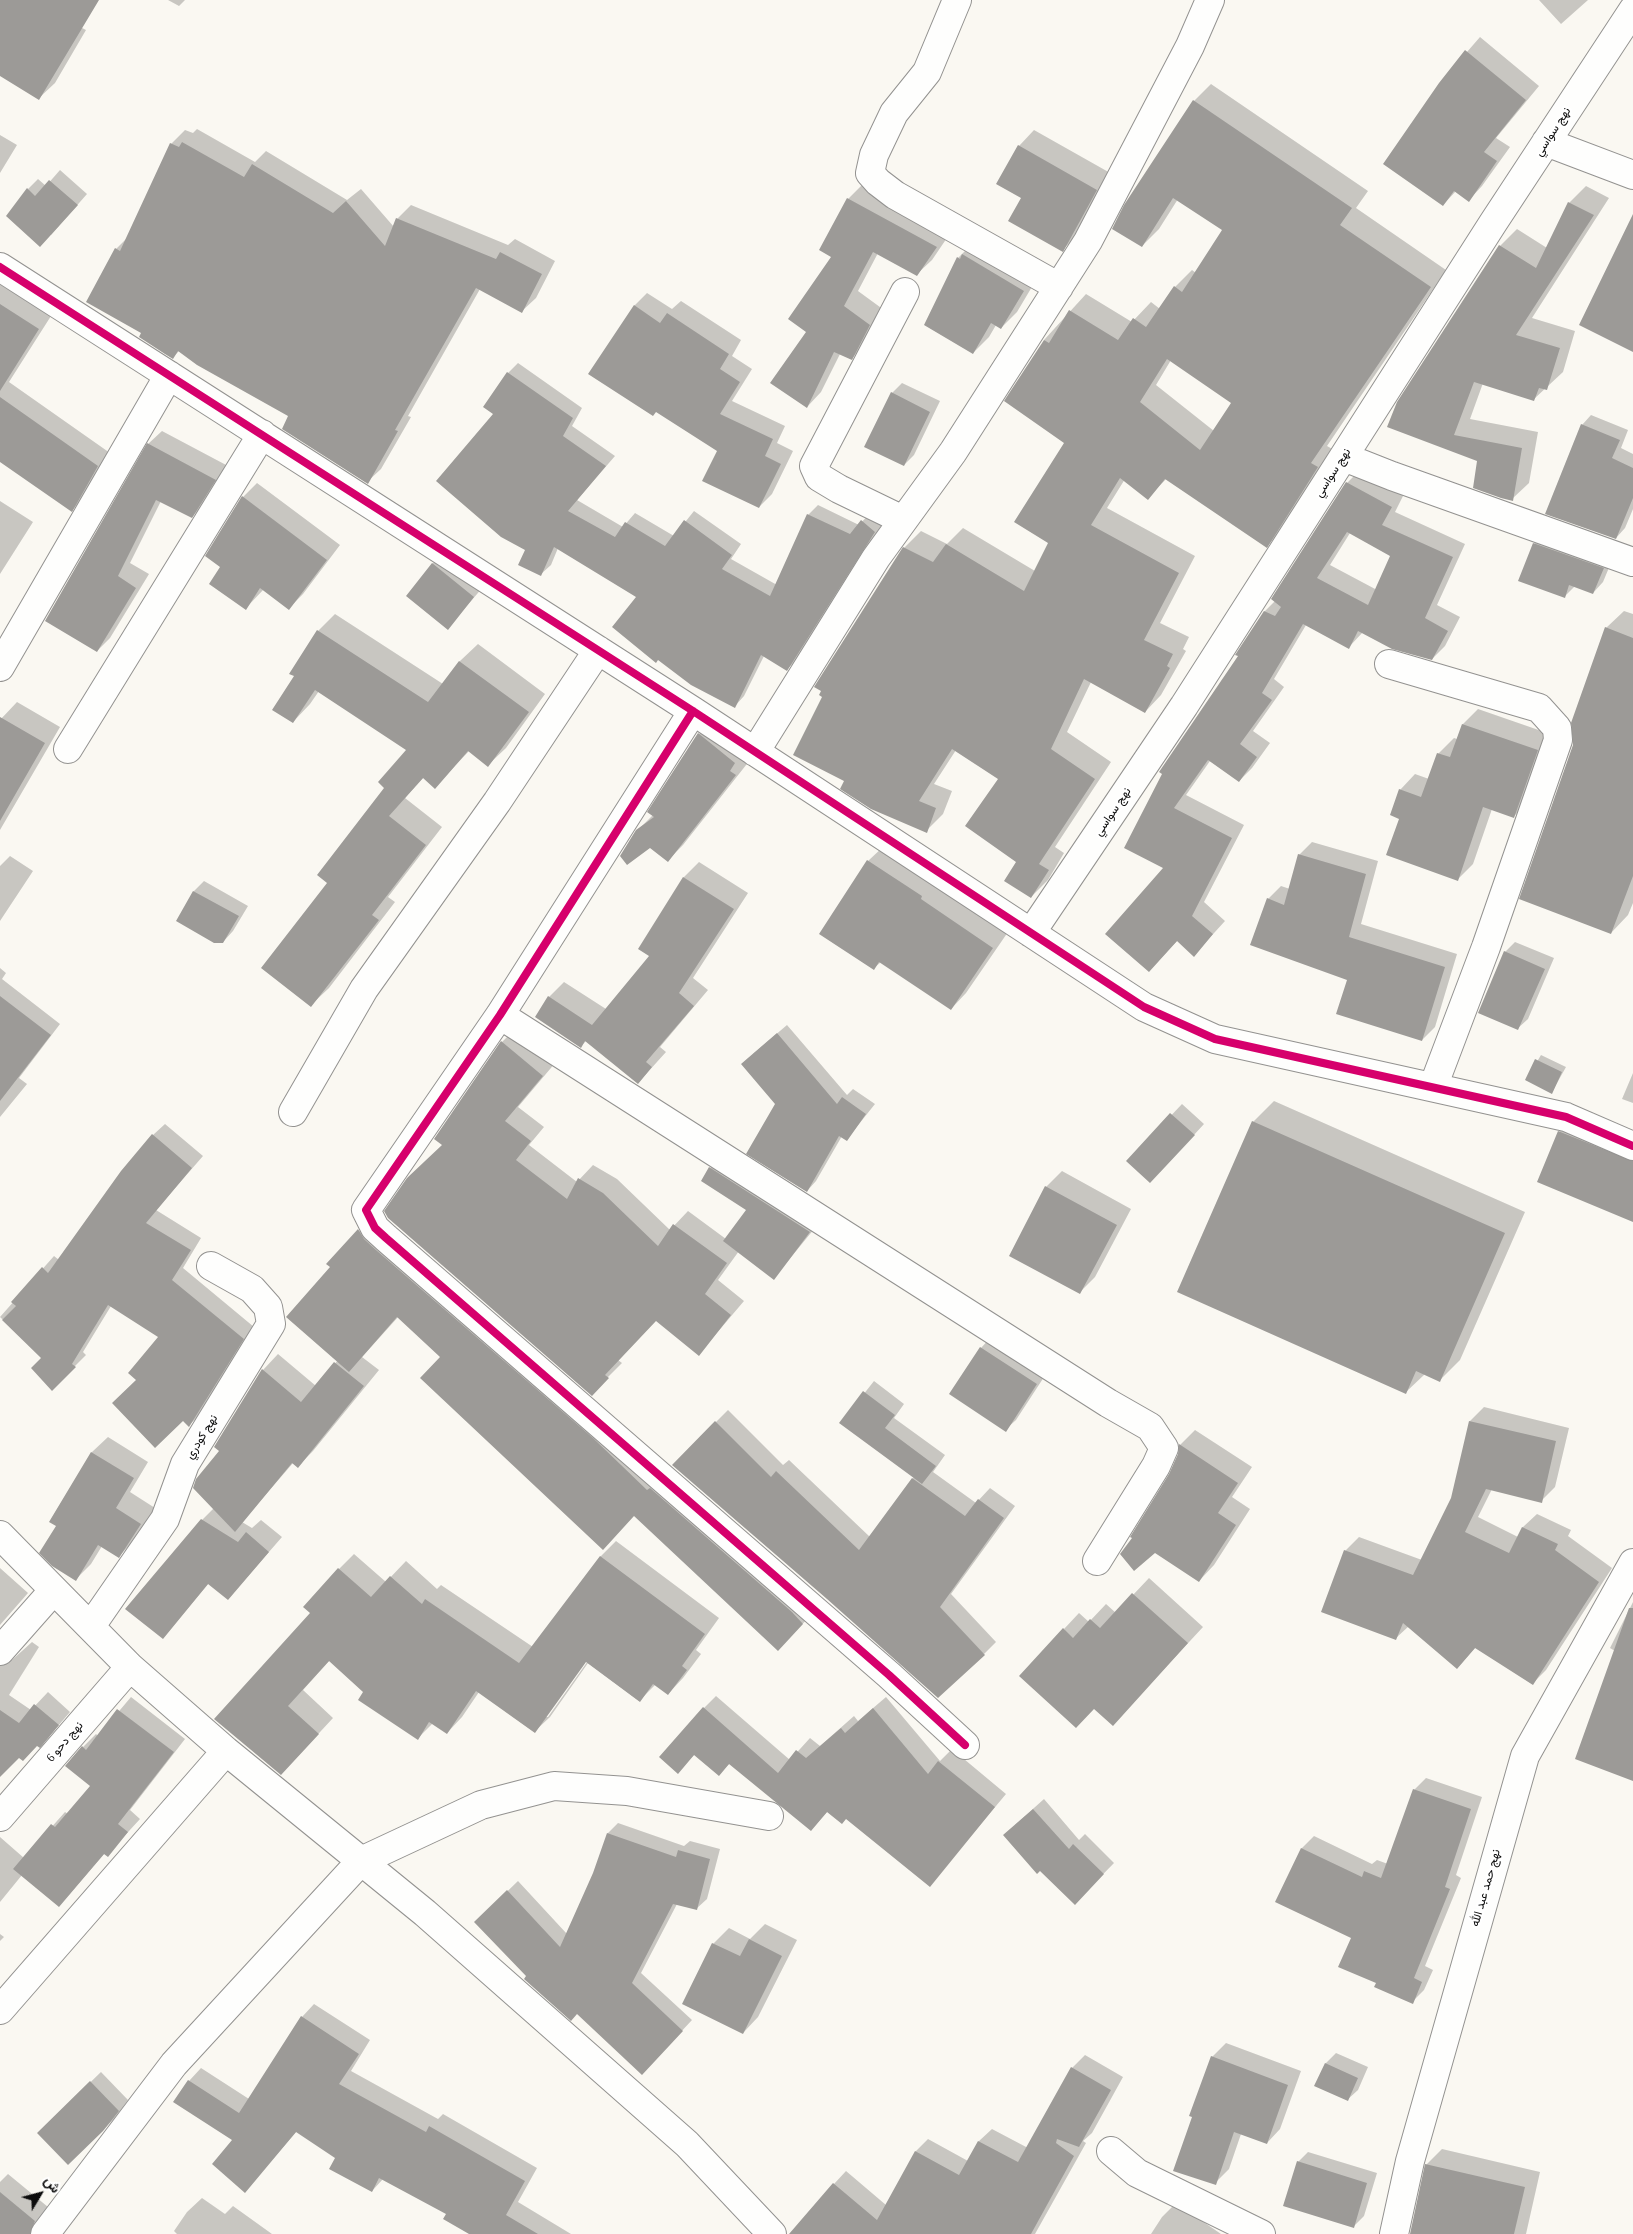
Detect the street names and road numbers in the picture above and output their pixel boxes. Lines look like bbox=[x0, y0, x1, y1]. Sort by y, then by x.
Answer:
street label: نهج سواسي bbox=[1532, 105, 1574, 159]
street label: نهج سواسي bbox=[1312, 446, 1354, 500]
street label: نهج سواسي bbox=[1092, 785, 1134, 839]
street label: نهج كودري bbox=[183, 1412, 221, 1462]
street label: نهج دحو 6 bbox=[44, 1719, 86, 1765]
street label: نهج حمد عبد الله bbox=[1468, 1848, 1504, 1928]

